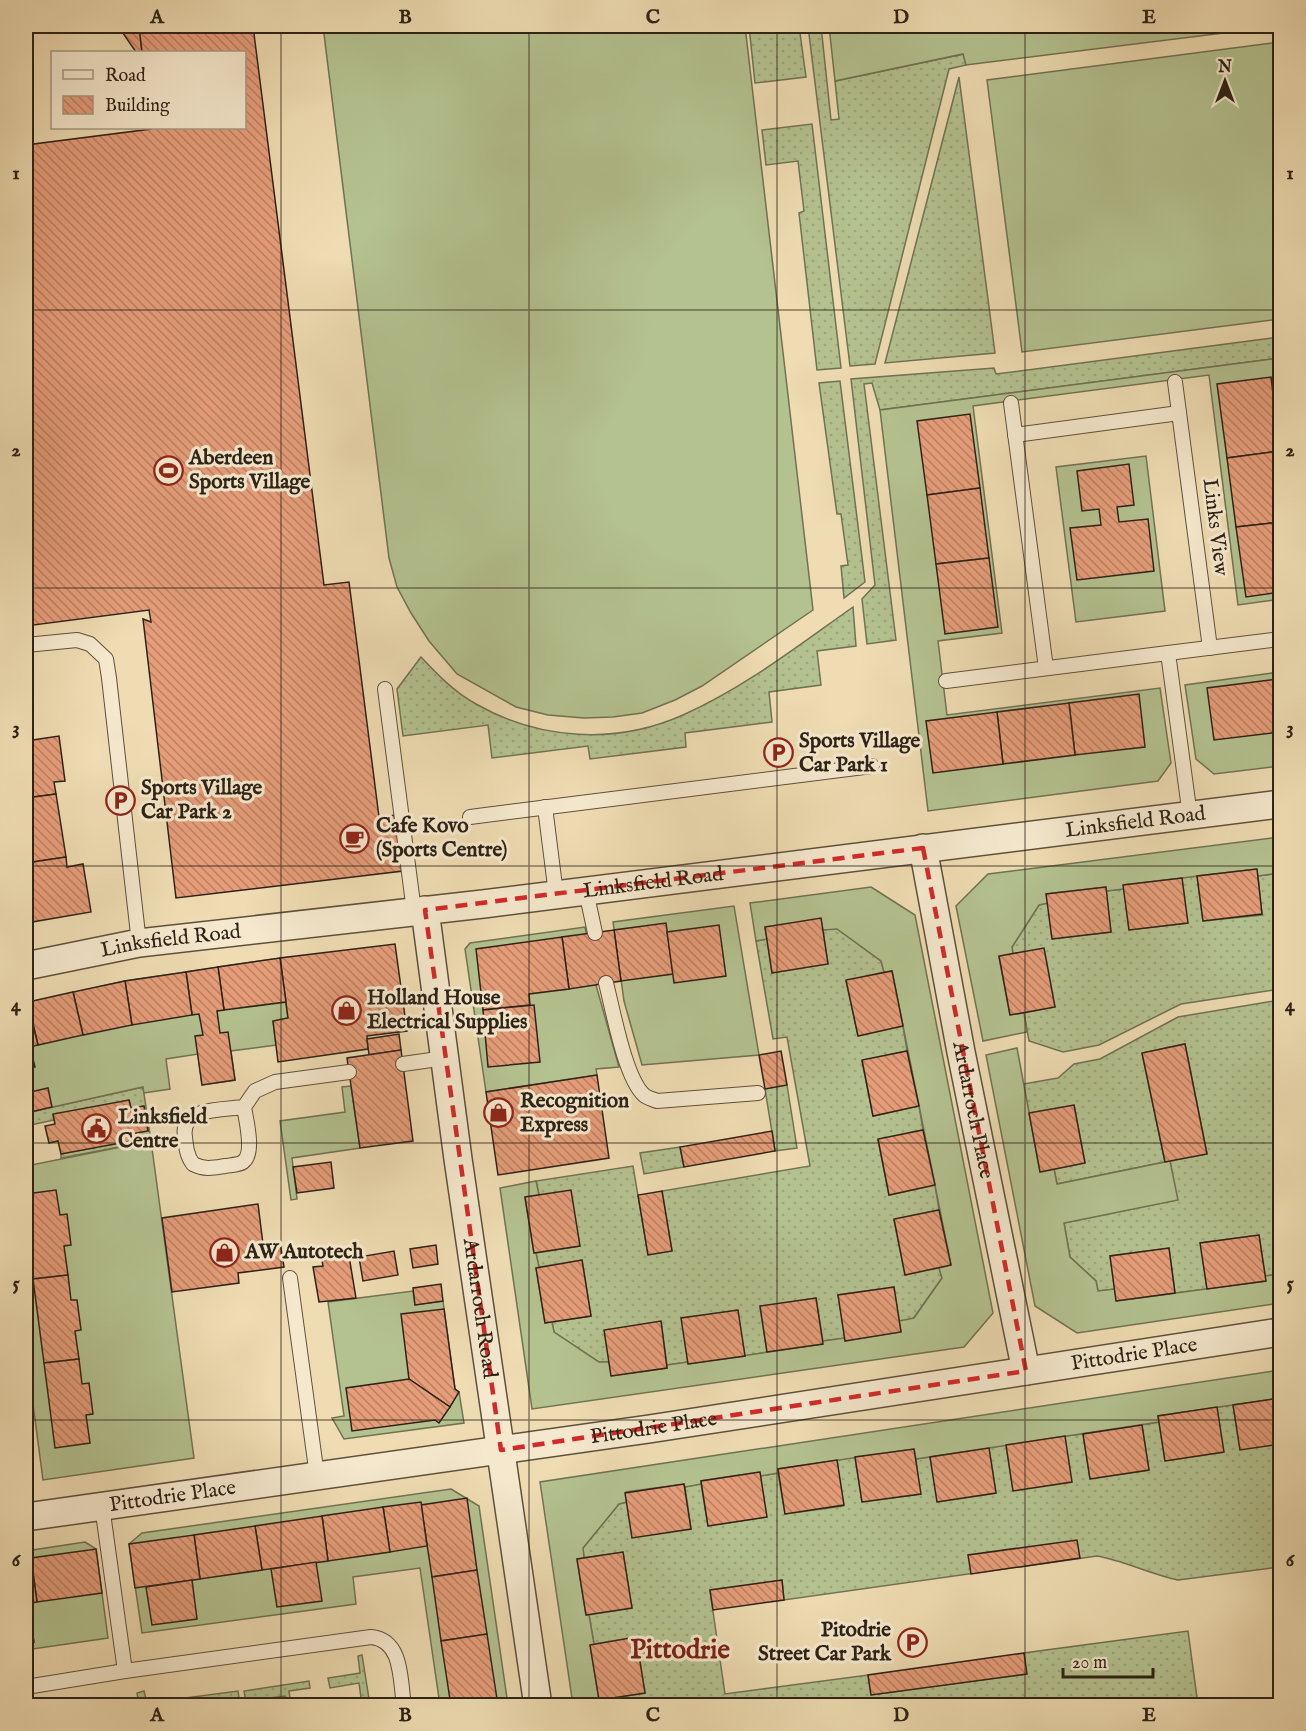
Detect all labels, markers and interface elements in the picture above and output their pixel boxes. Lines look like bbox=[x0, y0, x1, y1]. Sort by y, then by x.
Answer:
text: A bbox=[149, 5, 165, 30]
text: B bbox=[398, 5, 412, 30]
text: C bbox=[646, 5, 660, 30]
text: D bbox=[893, 5, 909, 30]
text: E bbox=[1142, 5, 1156, 30]
legend bbox=[51, 51, 246, 129]
north arrow bbox=[1195, 51, 1255, 111]
text: N bbox=[1217, 58, 1232, 78]
text: Road bbox=[105, 65, 146, 88]
text: Building bbox=[105, 95, 170, 118]
text: 1 bbox=[12, 161, 20, 186]
text: 1 bbox=[1286, 161, 1294, 186]
text: 2 bbox=[11, 438, 21, 463]
text: 2 bbox=[1285, 438, 1295, 463]
place label: Aberdeen Sports Village bbox=[188, 445, 311, 496]
sports icon: Aberdeen Sports Village bbox=[152, 454, 184, 486]
street label: Links View bbox=[1196, 477, 1234, 578]
text: 3 bbox=[12, 716, 20, 741]
text: 3 bbox=[1286, 716, 1294, 741]
place label: Sports Village Car Park 1 bbox=[799, 728, 921, 779]
parking icon: Sports Village Car Park 1 bbox=[762, 737, 794, 769]
place label: Sports Village Car Park 2 bbox=[141, 775, 263, 826]
parking icon: Sports Village Car Park 2 bbox=[104, 784, 136, 816]
street label: Linksfield Road bbox=[1064, 800, 1208, 844]
place label: Cafe Kovo (Sports Centre) bbox=[376, 813, 507, 864]
cafe icon: Cafe Kovo (Sports Centre) bbox=[339, 822, 371, 854]
street label: Linksfield Road bbox=[581, 860, 726, 905]
street label: Linksfield Road bbox=[98, 918, 243, 964]
place label: Holland House Electrical Supplies bbox=[367, 985, 527, 1036]
text: 4 bbox=[11, 993, 22, 1018]
text: 4 bbox=[1285, 993, 1296, 1018]
shop icon: Holland House Electrical Supplies bbox=[330, 994, 362, 1026]
street label: Ardarroch Place bbox=[946, 1039, 1000, 1182]
place label: Recognition Express bbox=[520, 1088, 629, 1139]
shop icon: Recognition Express bbox=[483, 1097, 515, 1129]
place label: Linksfield Centre bbox=[118, 1104, 208, 1155]
public building icon: Linksfield Centre bbox=[81, 1113, 113, 1145]
street label: Ardarroch Road bbox=[456, 1235, 504, 1381]
shop icon: AW Autotech bbox=[208, 1236, 240, 1268]
place label: AW Autotech bbox=[244, 1239, 364, 1266]
text: 5 bbox=[12, 1271, 20, 1296]
text: 5 bbox=[1286, 1271, 1294, 1296]
street label: Pittodrie Place bbox=[1069, 1331, 1200, 1377]
street label: Pittodrie Place bbox=[589, 1405, 719, 1451]
street label: Pittodrie Place bbox=[107, 1474, 238, 1519]
text: 6 bbox=[12, 1548, 22, 1573]
text: 6 bbox=[1286, 1548, 1296, 1573]
place label: Pitodrie Street Car Park bbox=[758, 1617, 892, 1668]
parking icon: Pitodrie Street Car Park bbox=[896, 1626, 928, 1658]
district label: Pittodrie bbox=[630, 1634, 730, 1668]
scale bar bbox=[1063, 1641, 1153, 1679]
text: 20 m bbox=[1072, 1652, 1107, 1675]
text: A bbox=[149, 1703, 165, 1728]
text: B bbox=[398, 1703, 412, 1728]
text: C bbox=[646, 1703, 660, 1728]
text: D bbox=[893, 1703, 909, 1728]
text: E bbox=[1142, 1703, 1156, 1728]

